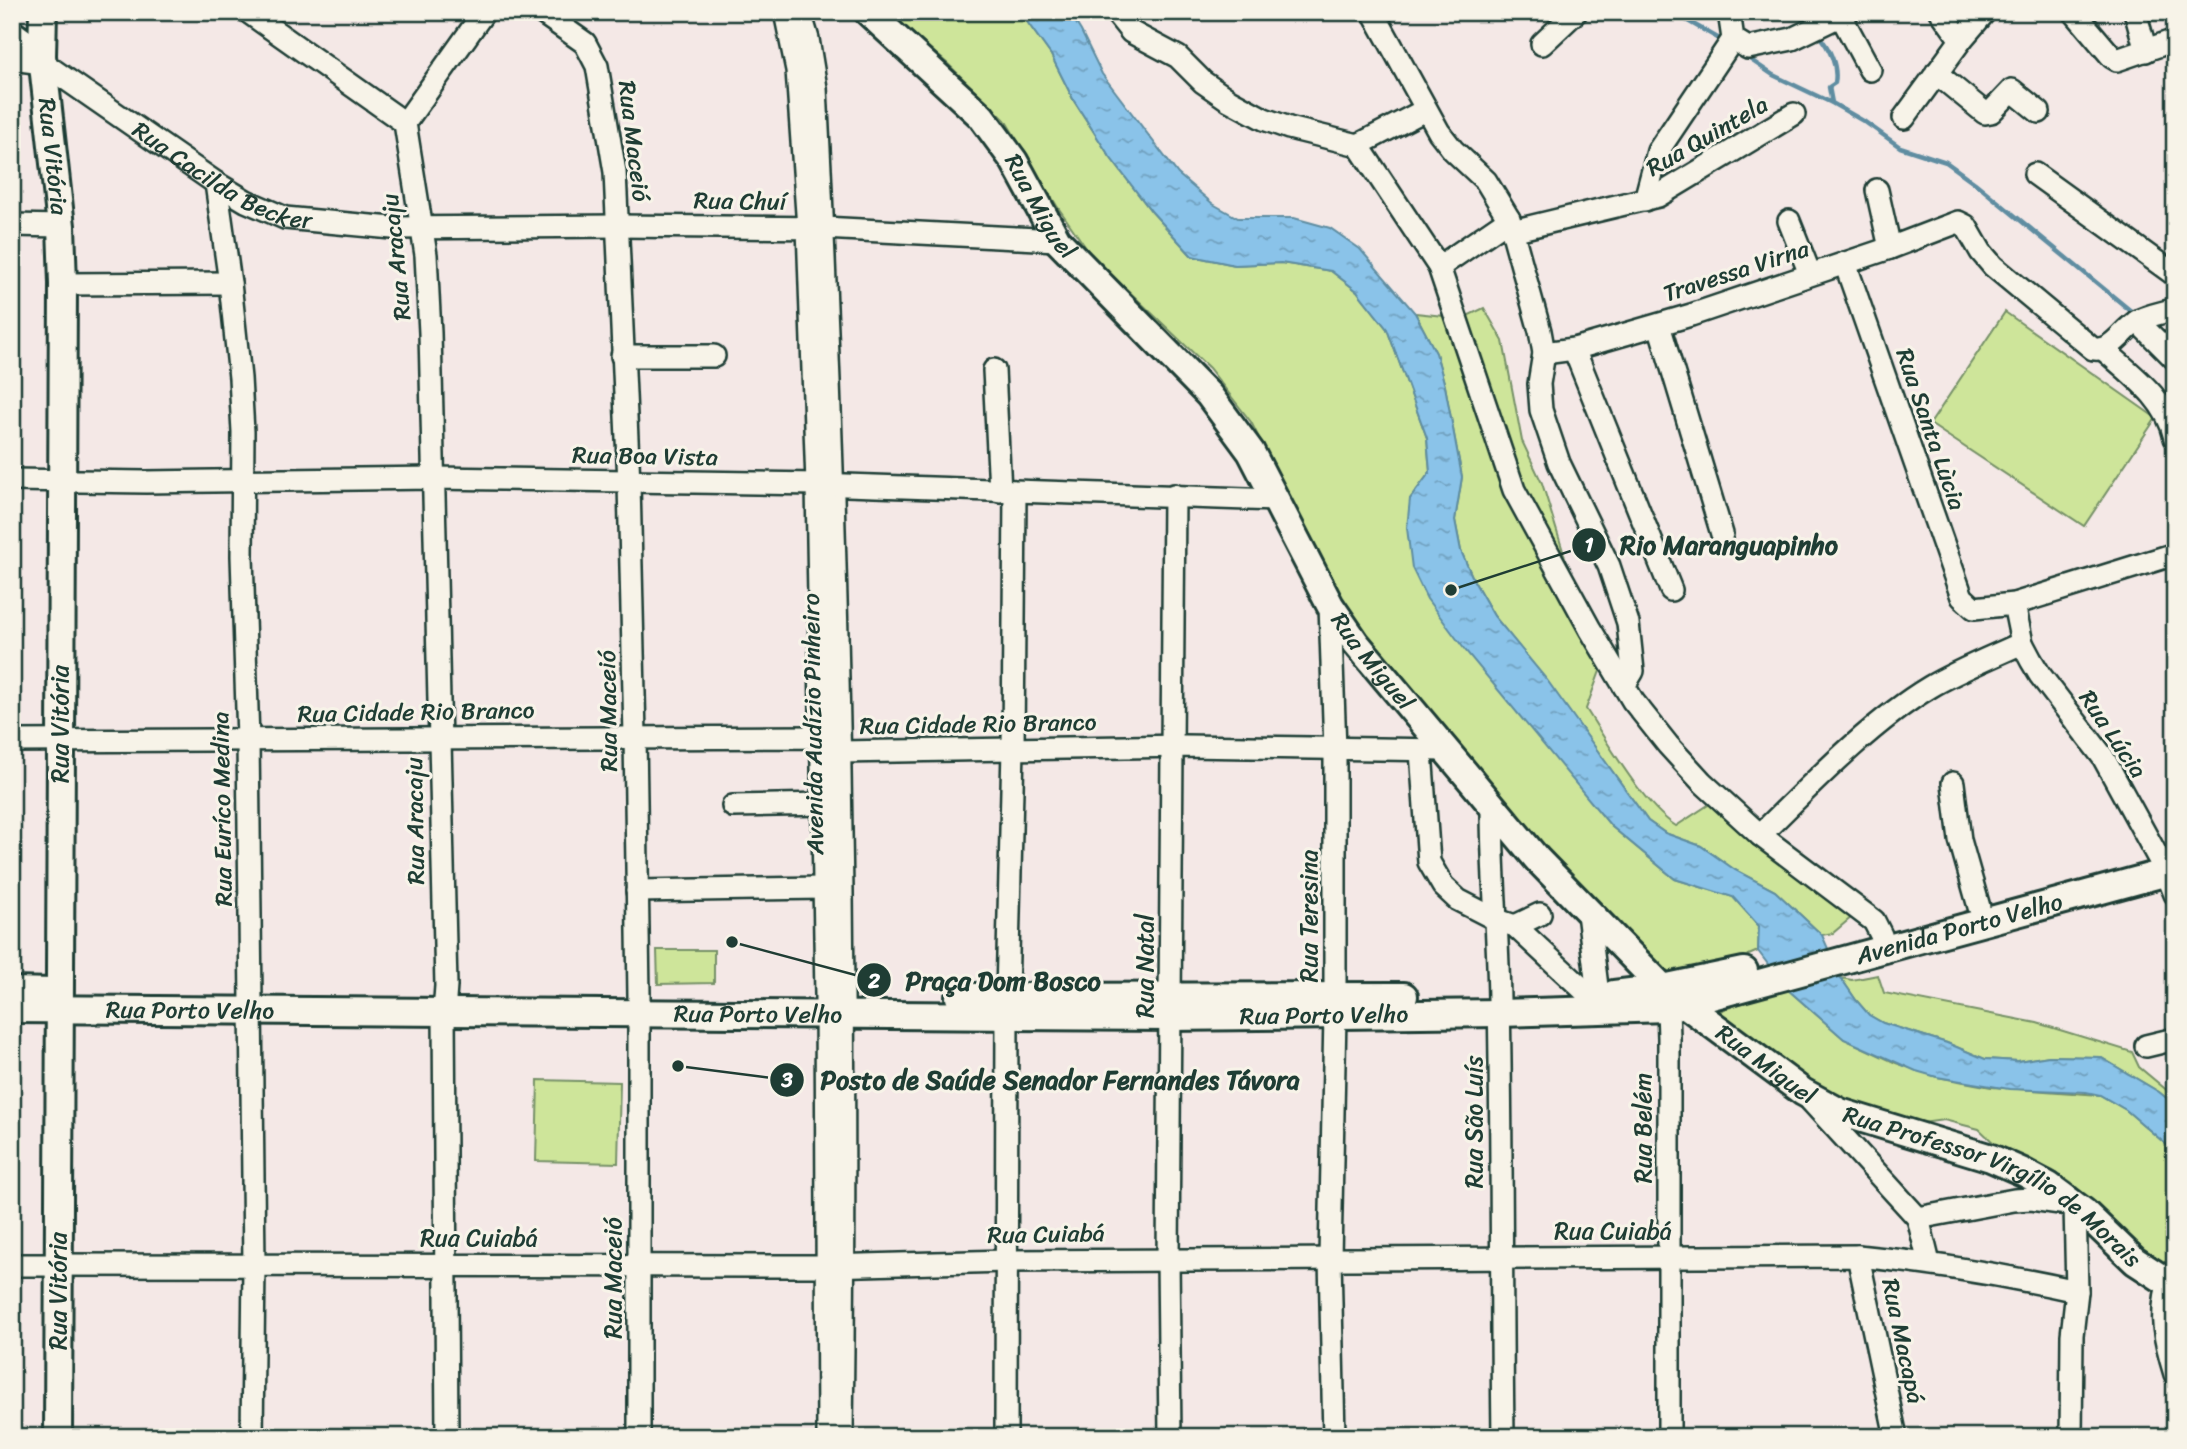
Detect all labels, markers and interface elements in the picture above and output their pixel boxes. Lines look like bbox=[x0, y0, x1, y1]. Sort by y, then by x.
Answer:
street label: Rua Maceió bbox=[606, 78, 662, 205]
street label: Rua Quintela bbox=[1638, 84, 1776, 188]
street label: Rua Vitória bbox=[26, 95, 81, 218]
street label: Rua Cacilda Becker bbox=[123, 110, 315, 242]
street label: Rua Miguel bbox=[993, 146, 1088, 271]
street label: Rua Chuí bbox=[693, 179, 790, 223]
street label: Rua Aracaju bbox=[368, 191, 424, 322]
street label: Travessa Virna bbox=[1657, 227, 1815, 314]
street label: Rua Santa Lùcia bbox=[1884, 342, 1978, 516]
street label: Rua Boa Vista bbox=[572, 434, 718, 478]
callout: Rio Maranguapinho bbox=[1572, 521, 1851, 568]
text: Rio Maranguapinho bbox=[1619, 522, 1839, 568]
text: 1 bbox=[1584, 526, 1594, 564]
street label: Avenida Audízio Pinheiro bbox=[790, 593, 836, 856]
street label: Rua Miguel bbox=[1319, 603, 1426, 721]
street label: Rua Maceió bbox=[586, 649, 630, 772]
street label: Rua Vitória bbox=[39, 664, 81, 783]
street label: Rua Lúcia bbox=[2068, 681, 2158, 787]
street label: Rua Cidade Rio Branco bbox=[297, 689, 535, 735]
street label: Rua Cidade Rio Branco bbox=[859, 701, 1097, 747]
street label: Rua Euríco Medina bbox=[199, 711, 245, 907]
street label: Rua Aracaju bbox=[393, 757, 437, 885]
street label: Rua Teresina bbox=[1288, 850, 1330, 982]
street label: Avenida Porto Velho bbox=[1850, 881, 2067, 977]
street label: Rua Natal bbox=[1124, 913, 1166, 1018]
callout: Praça Dom Bosco bbox=[856, 957, 1115, 1004]
text: Praça Dom Bosco bbox=[905, 958, 1102, 1004]
text: 2 bbox=[867, 962, 880, 1000]
street label: Rua Porto Velho bbox=[106, 989, 274, 1032]
street label: Rua Porto Velho bbox=[674, 993, 842, 1036]
street label: Rua Porto Velho bbox=[1239, 993, 1409, 1037]
street label: Rua Miguel bbox=[1707, 1013, 1825, 1117]
street label: Rua São Luís bbox=[1453, 1055, 1495, 1188]
callout: Posto de Saúde Senador Fernandes Távora bbox=[769, 1057, 1315, 1104]
text: Posto de Saúde Senador Fernandes Távora bbox=[820, 1057, 1300, 1103]
text: 3 bbox=[780, 1061, 793, 1099]
street label: Rua Belém bbox=[1622, 1073, 1664, 1183]
street label: Rua Professor Virgílio de Morais bbox=[1838, 1093, 2152, 1278]
street label: Rua Cuiabá bbox=[1554, 1210, 1672, 1252]
street label: Rua Cuiabá bbox=[987, 1212, 1105, 1256]
street label: Rua Maceió bbox=[592, 1216, 634, 1339]
street label: Rua Cuiabá bbox=[420, 1217, 538, 1259]
street label: Rua Vitória bbox=[37, 1231, 79, 1350]
street label: Rua Macapá bbox=[1869, 1274, 1937, 1408]

